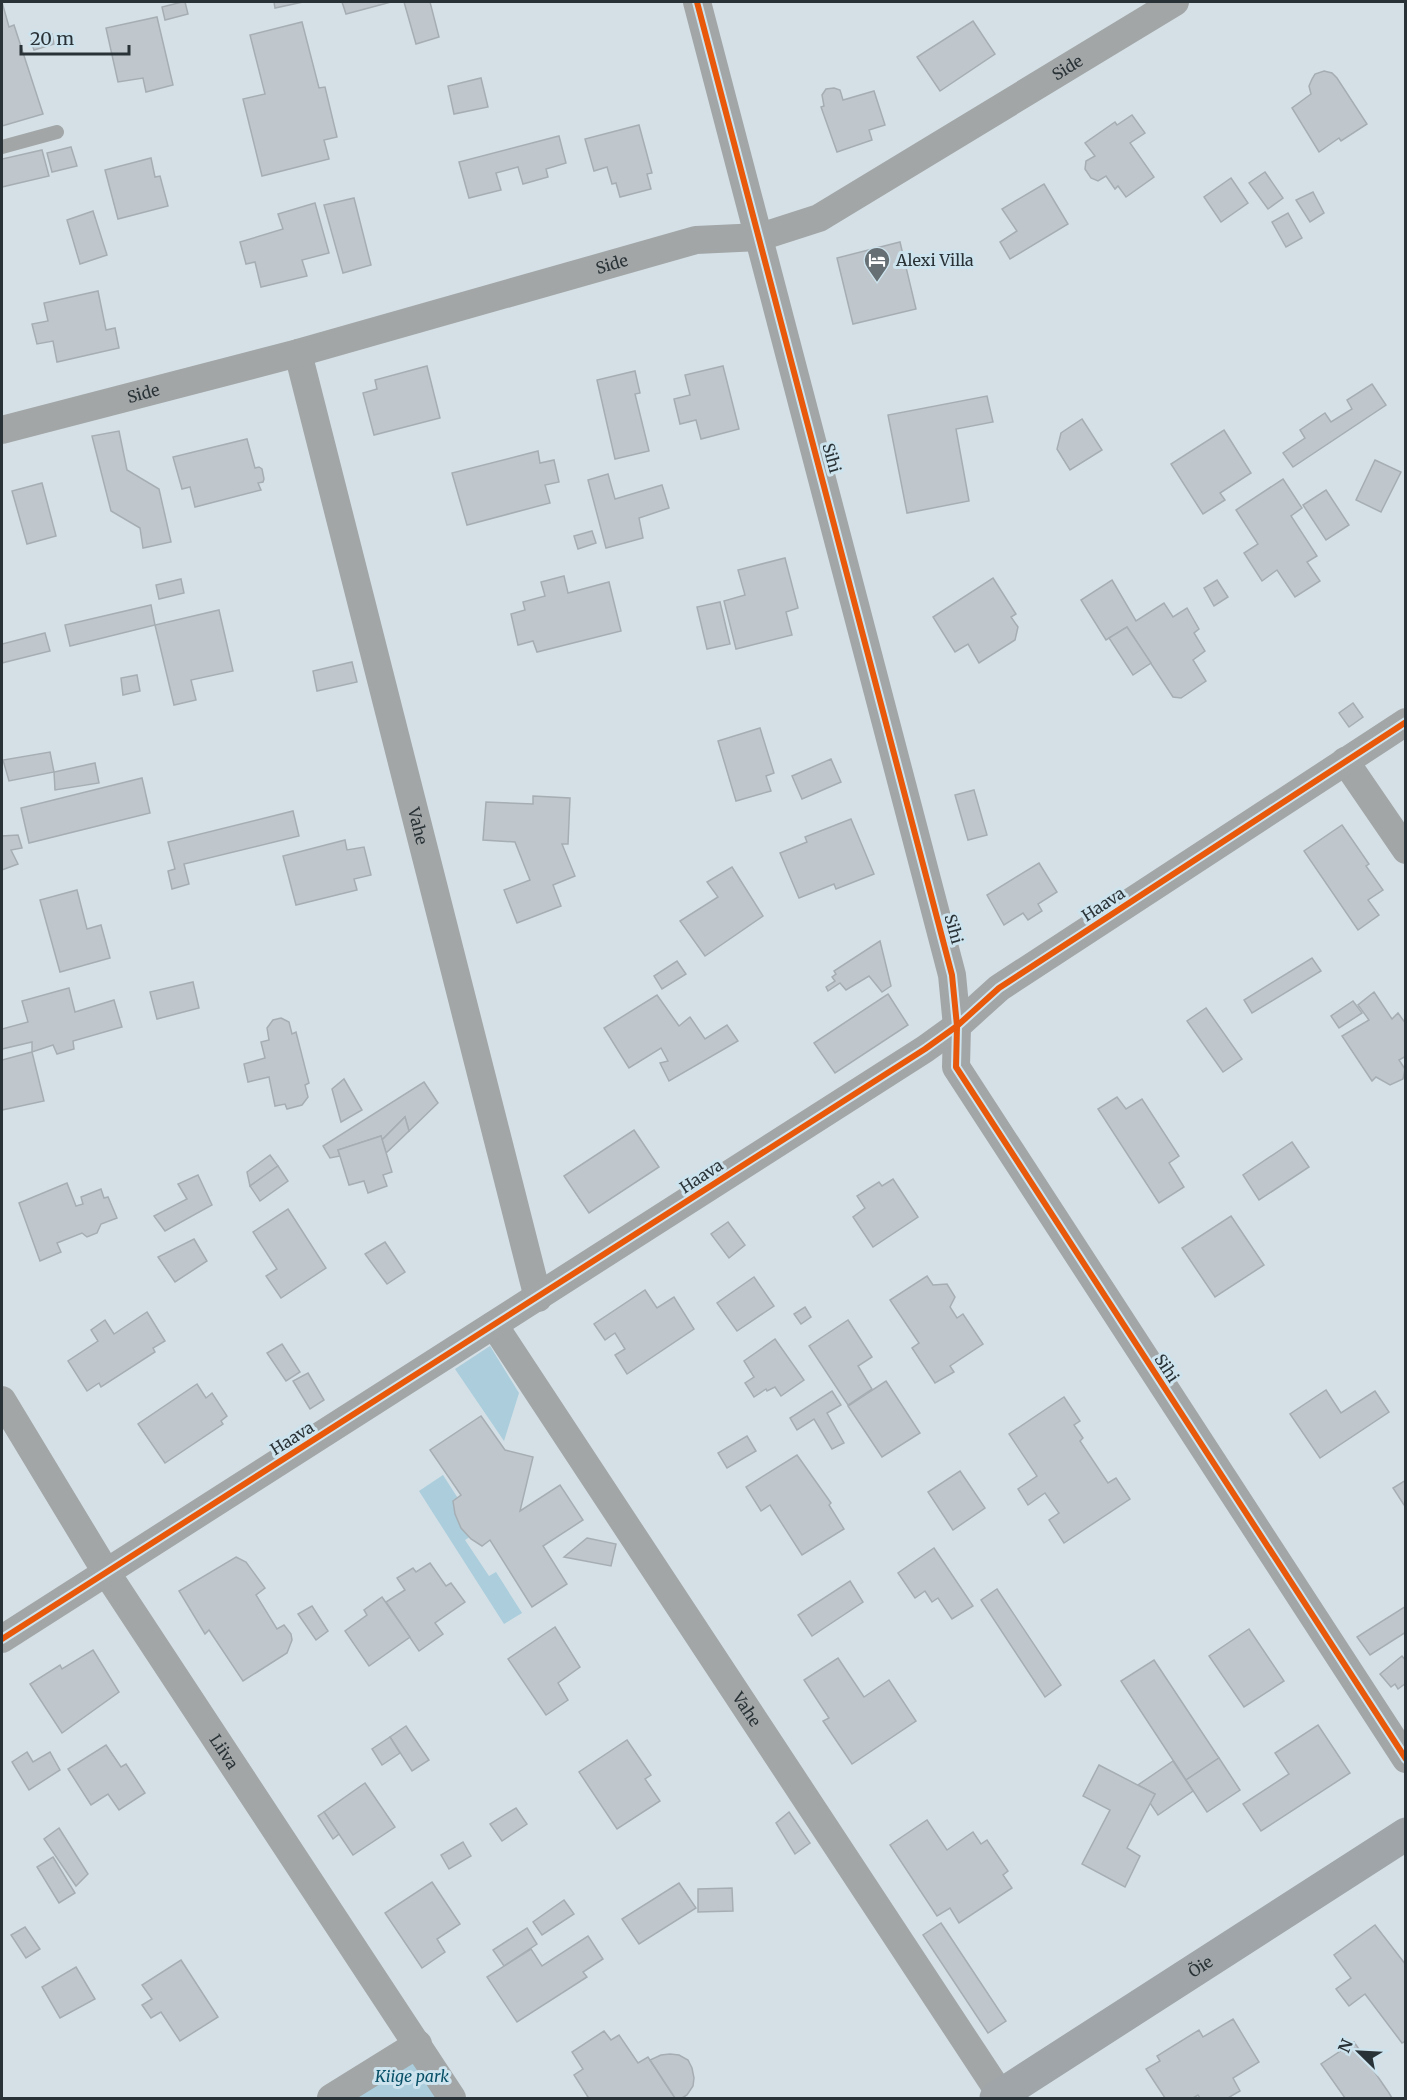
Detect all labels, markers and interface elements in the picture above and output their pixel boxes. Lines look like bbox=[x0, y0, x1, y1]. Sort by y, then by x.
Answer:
scale bar bbox=[21, 18, 129, 56]
text: 20 m bbox=[30, 27, 74, 50]
street label: Side bbox=[1048, 50, 1086, 84]
hotel icon: Alexi Villa bbox=[862, 245, 892, 283]
street label: Side bbox=[593, 250, 630, 278]
place label: Alexi Villa bbox=[895, 250, 974, 270]
street label: Side bbox=[125, 379, 162, 407]
street label: Sihi bbox=[818, 441, 846, 475]
street label: Vahe bbox=[404, 804, 432, 847]
street label: Haava bbox=[1078, 882, 1129, 925]
street label: Sihi bbox=[940, 912, 968, 946]
street label: Haava bbox=[676, 1154, 727, 1197]
street label: Sihi bbox=[1150, 1350, 1184, 1386]
street label: Haava bbox=[267, 1417, 318, 1459]
street label: Vahe bbox=[728, 1687, 766, 1730]
street label: Liiva bbox=[205, 1730, 243, 1773]
street label: Õie bbox=[1184, 1951, 1216, 1982]
north arrow bbox=[1329, 2022, 1389, 2082]
text: N bbox=[1334, 2036, 1357, 2056]
park label: Kiige park bbox=[374, 2066, 449, 2086]

